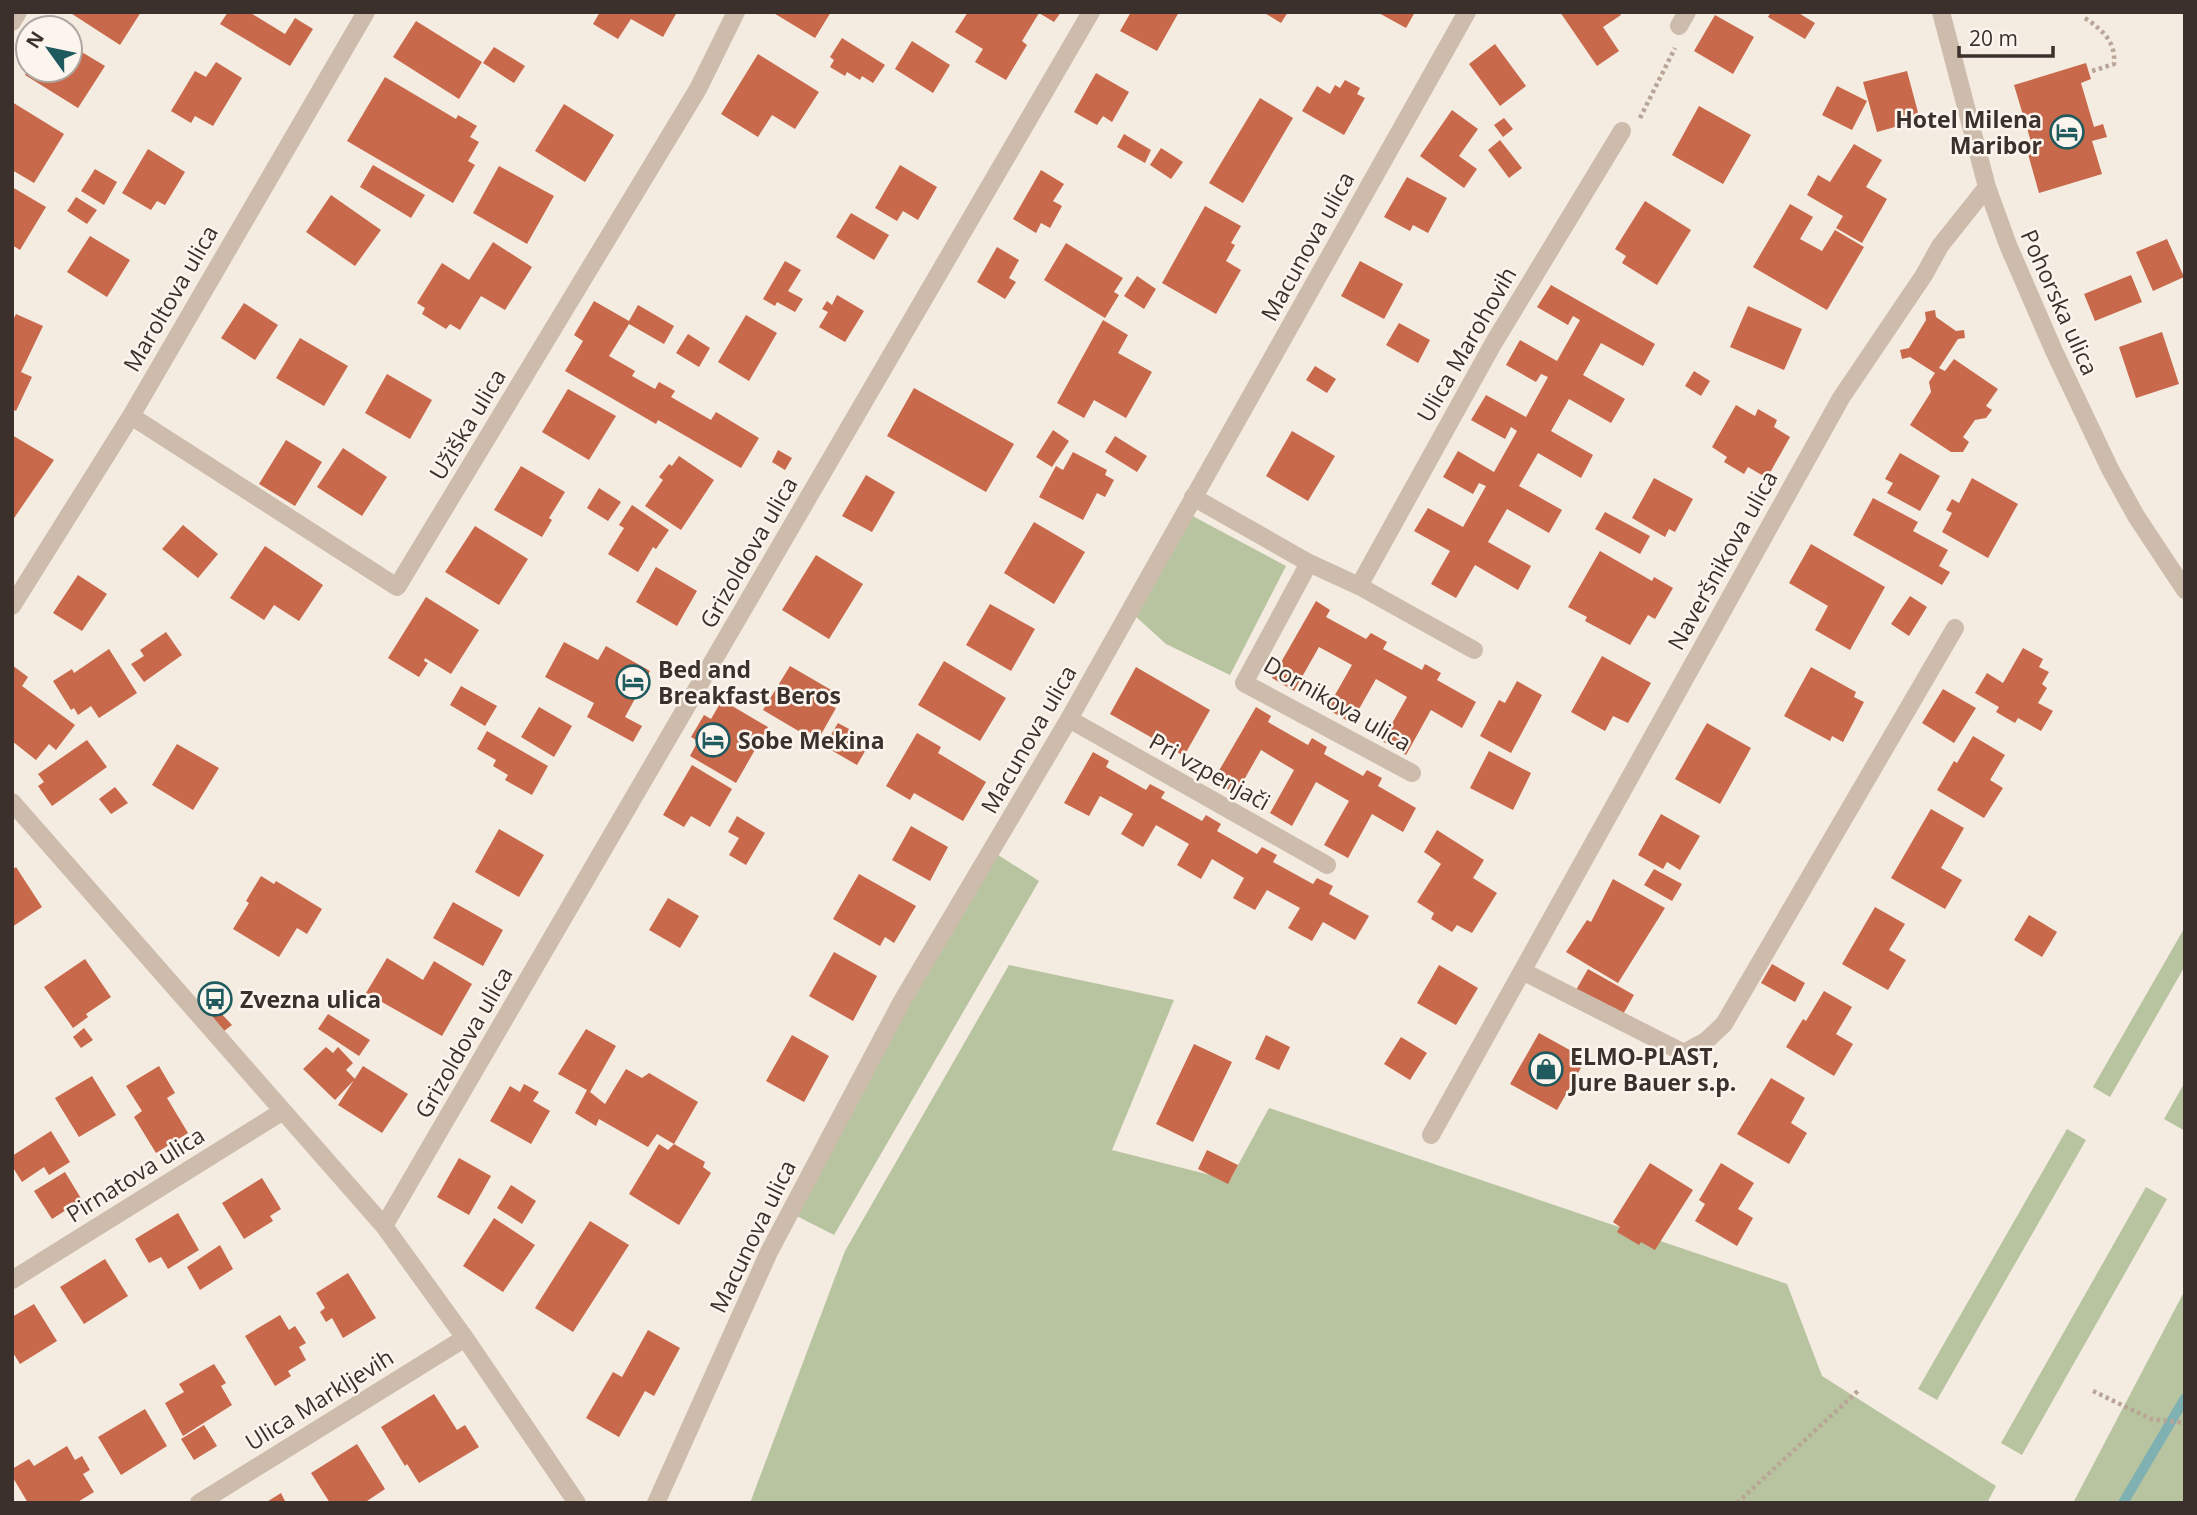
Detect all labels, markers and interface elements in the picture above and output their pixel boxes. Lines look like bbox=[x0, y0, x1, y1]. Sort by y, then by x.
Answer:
north arrow bbox=[14, 14, 84, 84]
scale bar bbox=[1959, 14, 2054, 58]
text: 20 m bbox=[1969, 24, 2018, 52]
text: N bbox=[20, 26, 50, 53]
place label: Hotel Milena Maribor bbox=[1895, 103, 2042, 161]
hotel icon: Hotel Milena Maribor bbox=[2048, 113, 2086, 151]
street label: Macunova ulica bbox=[1253, 166, 1361, 326]
street label: Maroltova ulica bbox=[115, 219, 225, 377]
street label: Pohorska ulica bbox=[2014, 224, 2106, 380]
street label: Ulica Marohovih bbox=[1409, 261, 1523, 427]
street label: Užiška ulica bbox=[421, 362, 513, 486]
street label: Naveršnikova ulica bbox=[1659, 465, 1785, 655]
street label: Grizoldova ulica bbox=[692, 470, 804, 634]
street label: Dornikova ulica bbox=[1258, 648, 1418, 758]
place label: Bed and Breakfast Beros bbox=[658, 653, 841, 711]
street label: Macunova ulica bbox=[973, 659, 1083, 819]
hotel icon: Bed and Breakfast Beros bbox=[614, 663, 652, 701]
hotel icon: Sobe Mekina bbox=[694, 721, 732, 759]
place label: Sobe Mekina bbox=[738, 724, 885, 756]
street label: Pri vzpenjači bbox=[1144, 725, 1276, 817]
street label: Grizoldova ulica bbox=[407, 960, 519, 1124]
bus stop icon: Zvezna ulica bbox=[196, 980, 234, 1018]
place label: Zvezna ulica bbox=[240, 983, 381, 1015]
place label: ELMO-PLAST, Jure Bauer s.p. bbox=[1568, 1040, 1736, 1098]
shop icon: ELMO-PLAST, Jure Bauer s.p. bbox=[1527, 1050, 1565, 1088]
street label: Pirnatova ulica bbox=[60, 1119, 210, 1229]
street label: Macunova ulica bbox=[701, 1154, 803, 1318]
street label: Ulica Markljevih bbox=[239, 1341, 399, 1457]

